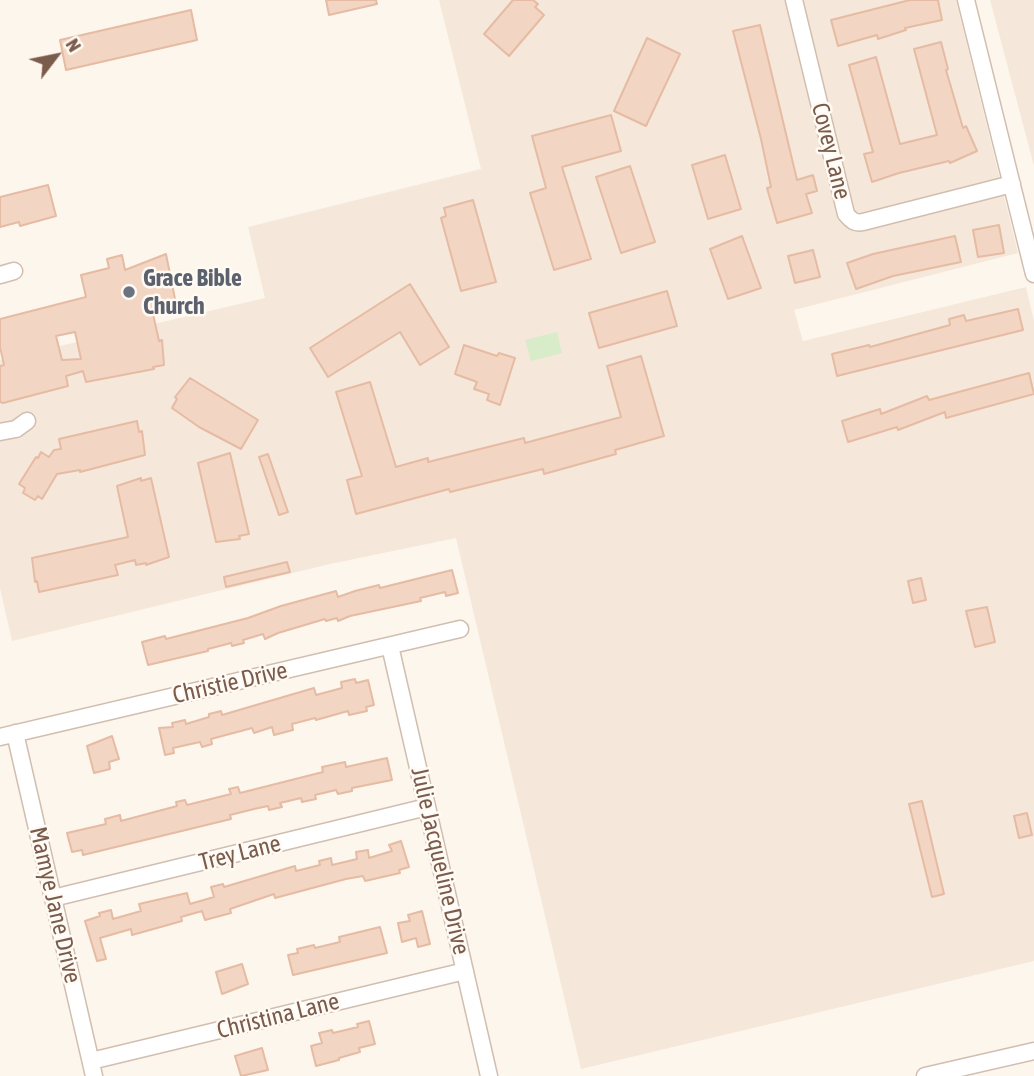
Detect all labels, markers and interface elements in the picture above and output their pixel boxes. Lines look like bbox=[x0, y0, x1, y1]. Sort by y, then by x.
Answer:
north arrow bbox=[21, 21, 91, 91]
text: N bbox=[62, 34, 86, 55]
street label: Covey Lane bbox=[805, 100, 857, 202]
place label: Grace Bible Church bbox=[143, 264, 242, 320]
marker: Grace Bible Church bbox=[121, 284, 137, 300]
street label: Christie Drive bbox=[170, 656, 290, 710]
street label: Julie Jacqueline Drive bbox=[404, 765, 476, 957]
street label: Mamye Jane Drive bbox=[23, 824, 87, 986]
street label: Trey Lane bbox=[196, 829, 284, 877]
street label: Christina Lane bbox=[214, 987, 342, 1045]

